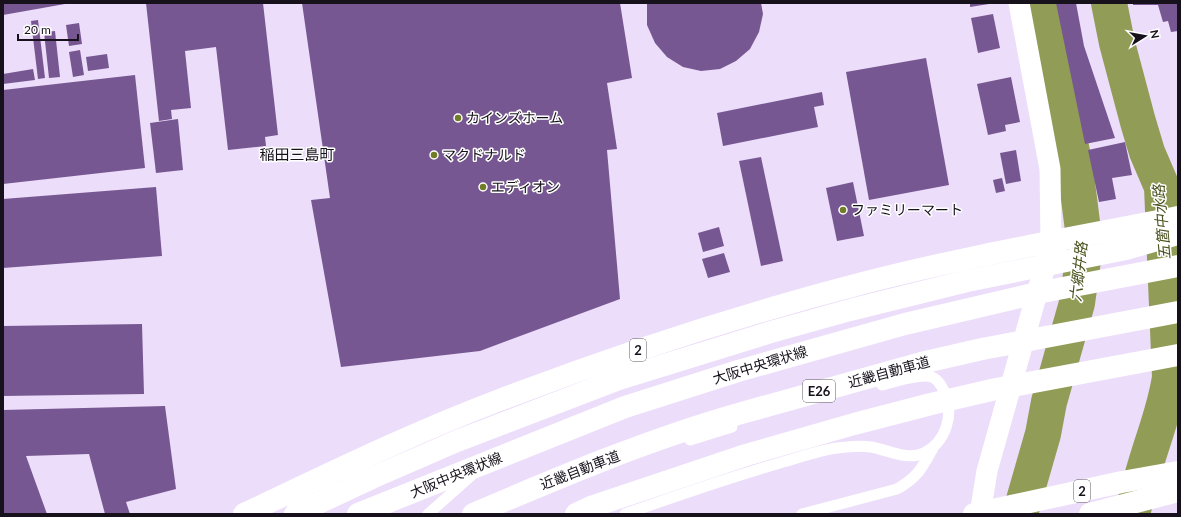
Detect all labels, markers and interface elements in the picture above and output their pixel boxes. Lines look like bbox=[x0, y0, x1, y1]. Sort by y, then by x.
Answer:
scale bar bbox=[18, 16, 78, 42]
north arrow bbox=[1125, 16, 1165, 56]
text: 20 m bbox=[24, 22, 51, 37]
text: N bbox=[1148, 29, 1162, 39]
place label: カインズホーム bbox=[466, 109, 563, 126]
marker: カインズホーム bbox=[453, 113, 463, 123]
district label: 稲田三島町 bbox=[259, 145, 335, 163]
place label: マクドナルド bbox=[442, 146, 526, 163]
marker: マクドナルド bbox=[429, 150, 439, 160]
place label: エディオン bbox=[491, 178, 560, 195]
marker: エディオン bbox=[478, 182, 488, 192]
water label: 五箇中水路 bbox=[1149, 182, 1173, 260]
place label: ファミリーマート bbox=[851, 201, 963, 218]
marker: ファミリーマート bbox=[838, 205, 848, 215]
water label: 六郷井路 bbox=[1066, 239, 1090, 303]
road number: 2 bbox=[630, 339, 646, 361]
street label: 大阪中央環状線 bbox=[711, 342, 809, 387]
street label: 近畿自動車道 bbox=[846, 352, 932, 391]
road number: E26 bbox=[803, 380, 835, 402]
street label: 近畿自動車道 bbox=[538, 447, 622, 493]
street label: 大阪中央環状線 bbox=[407, 448, 504, 501]
road number: 2 bbox=[1074, 480, 1090, 502]

